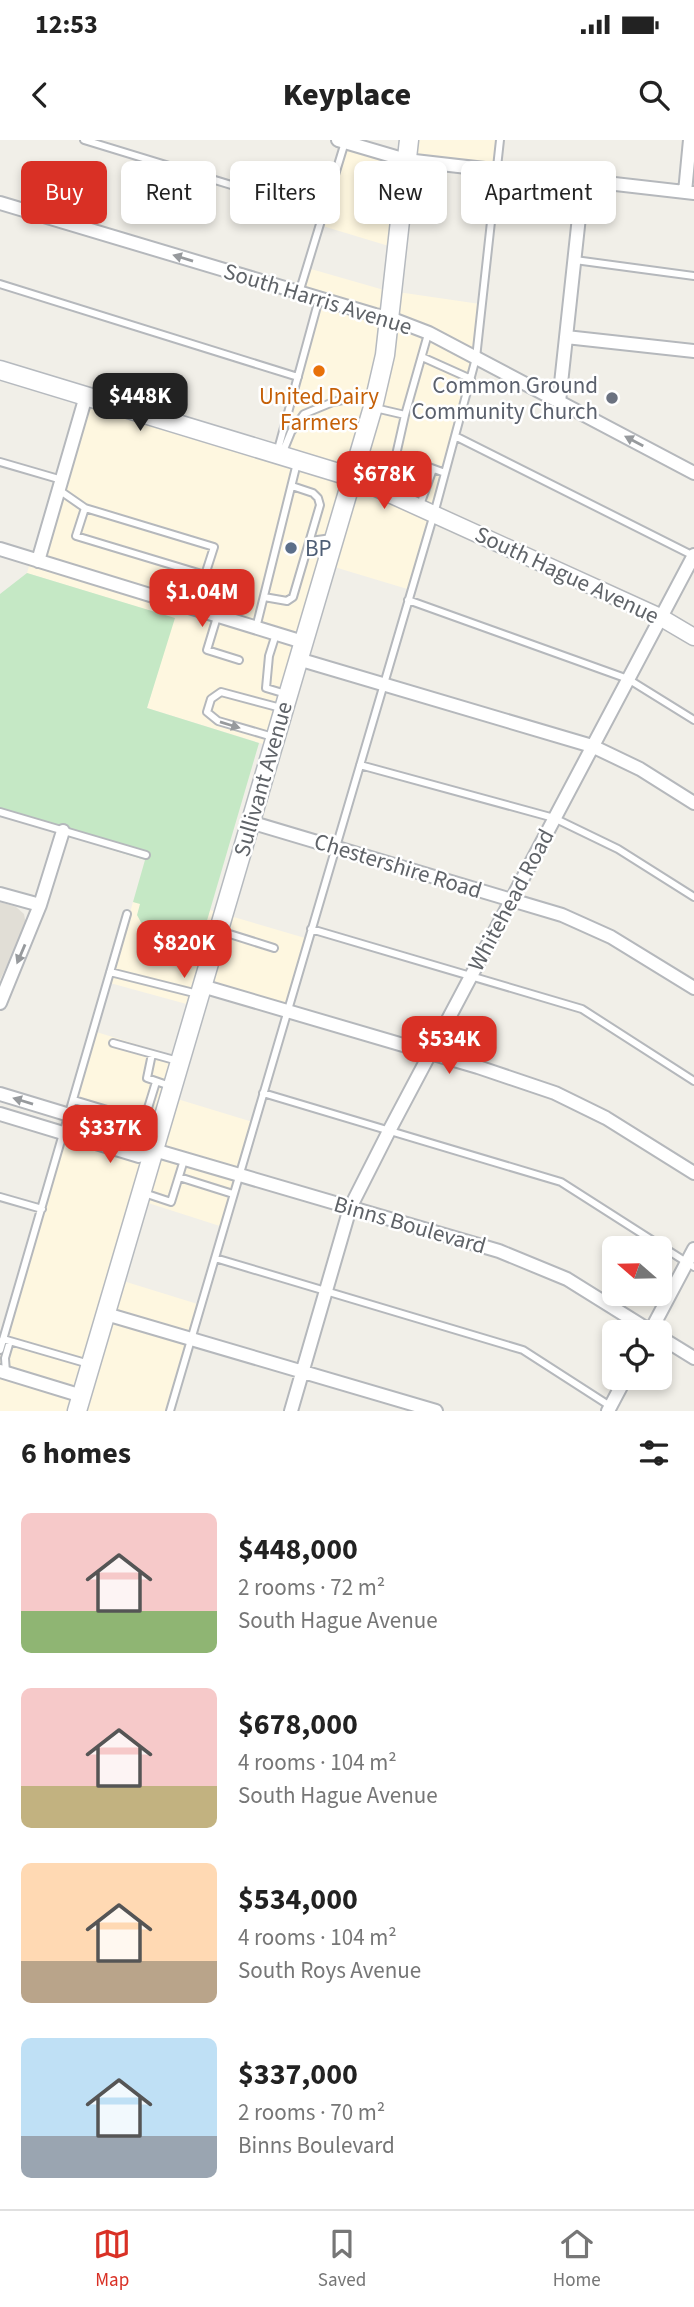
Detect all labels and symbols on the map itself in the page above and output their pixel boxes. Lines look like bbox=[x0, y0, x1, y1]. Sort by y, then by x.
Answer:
one-way arrow bbox=[172, 253, 193, 263]
street label: South Harris Avenue bbox=[220, 255, 416, 343]
marker: United Dairy Farmers bbox=[311, 363, 327, 379]
place label: Common Ground Community Church bbox=[411, 369, 598, 428]
pin: $448K bbox=[91, 373, 189, 433]
place label: United Dairy Farmers bbox=[259, 380, 379, 439]
marker: Common Ground Community Church bbox=[604, 390, 620, 406]
one-way arrow bbox=[623, 436, 643, 448]
pin: $678K bbox=[335, 452, 433, 511]
street label: South Hague Avenue bbox=[470, 518, 664, 632]
place label: BP bbox=[305, 532, 332, 565]
marker: BP bbox=[283, 540, 299, 556]
pin: $1.04M bbox=[145, 570, 259, 629]
street label: Sullivant Avenue bbox=[225, 698, 301, 860]
one-way arrow bbox=[220, 720, 241, 730]
street label: Whitehead Road bbox=[460, 823, 562, 977]
street label: Chestershire Road bbox=[310, 825, 486, 907]
pin: $820K bbox=[135, 920, 233, 980]
one-way arrow bbox=[15, 944, 26, 965]
pin: $534K bbox=[400, 1016, 498, 1076]
one-way arrow bbox=[12, 1096, 33, 1106]
pin: $337K bbox=[61, 1105, 159, 1165]
street label: Binns Boulevard bbox=[330, 1188, 490, 1262]
north arrow bbox=[602, 1236, 672, 1306]

